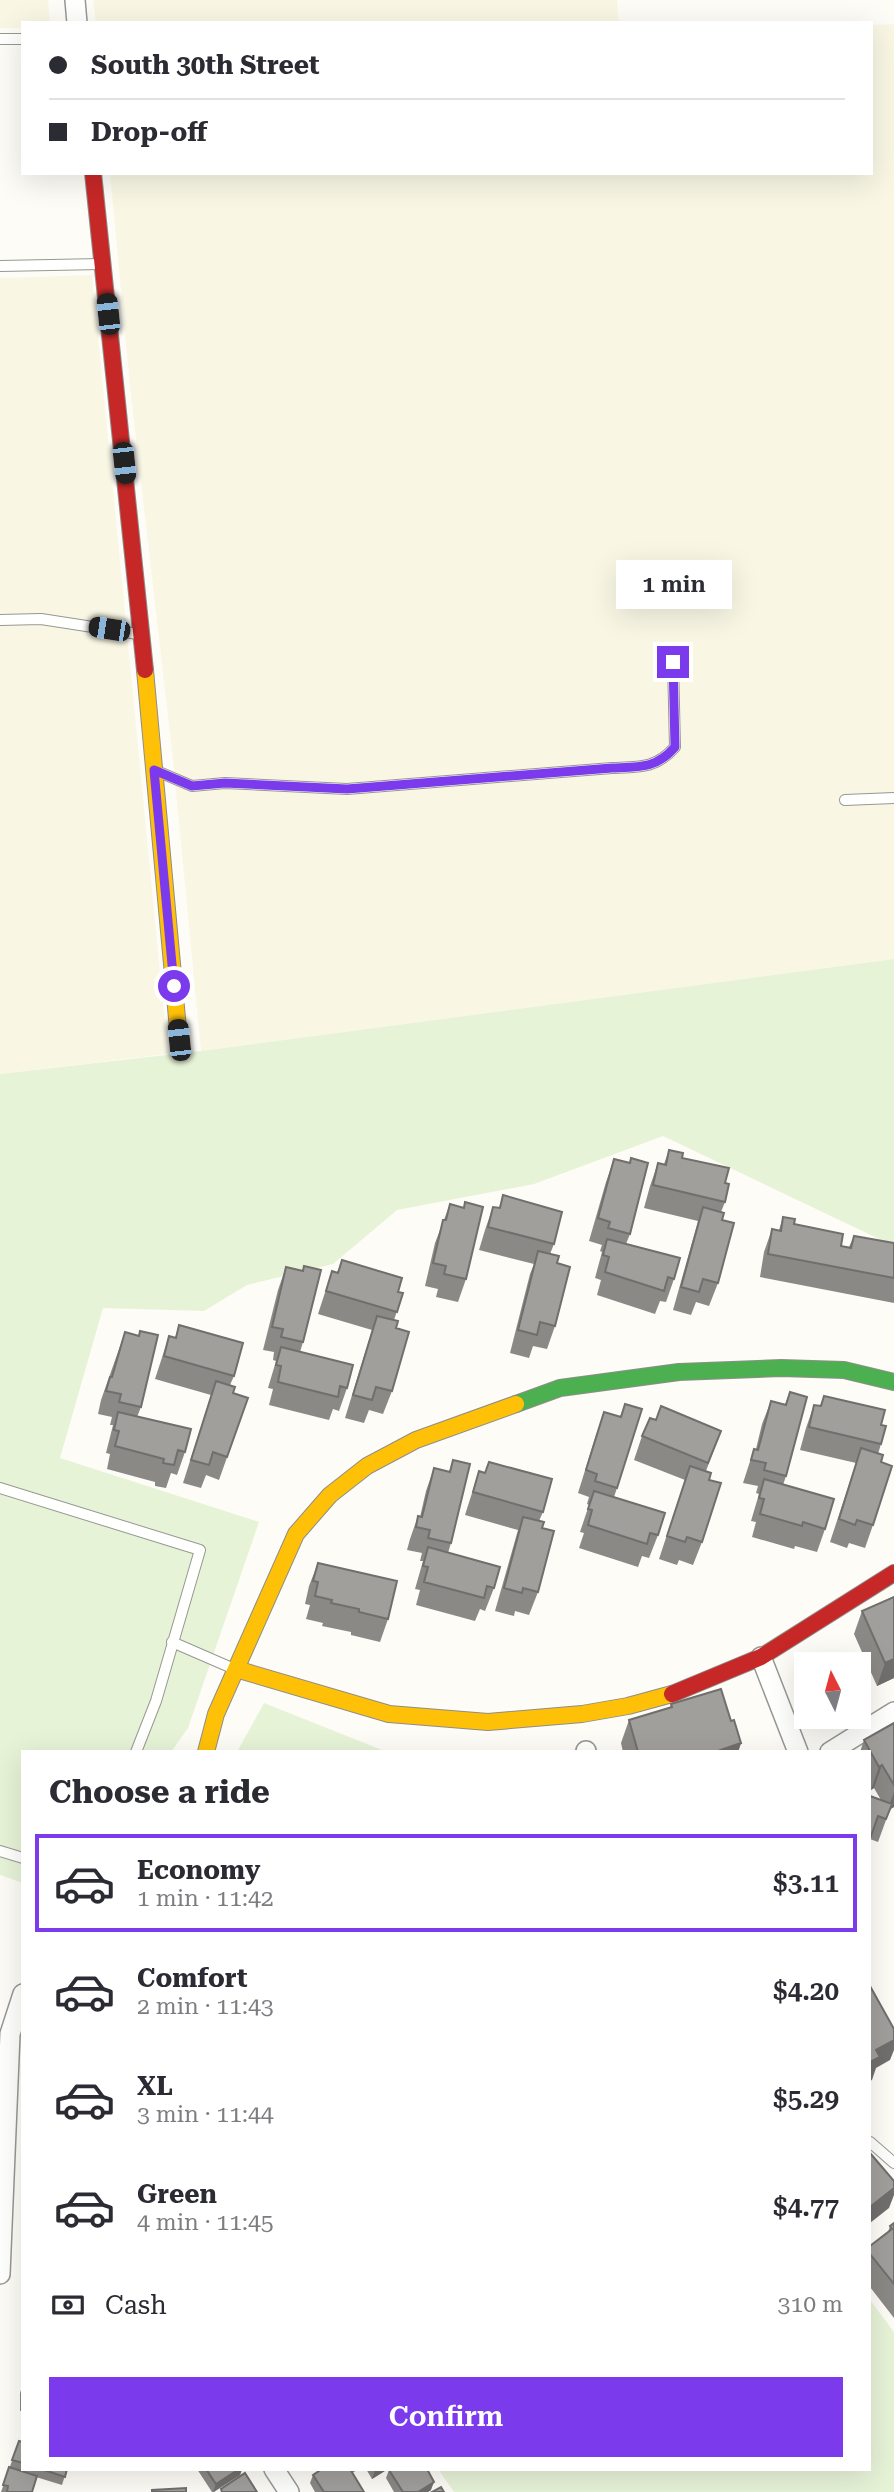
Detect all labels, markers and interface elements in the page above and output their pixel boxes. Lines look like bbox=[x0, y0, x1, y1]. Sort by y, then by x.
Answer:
text: South 30th Street bbox=[91, 50, 320, 80]
text: Drop-off bbox=[91, 117, 207, 147]
car bbox=[96, 292, 121, 336]
car bbox=[112, 441, 137, 485]
callout: 1 min bbox=[615, 560, 731, 610]
text: 1 min bbox=[642, 571, 706, 598]
car bbox=[87, 615, 132, 643]
route end bbox=[657, 646, 689, 678]
route start bbox=[158, 970, 190, 1002]
car bbox=[167, 1018, 192, 1062]
north arrow bbox=[794, 1652, 872, 1729]
map controls bbox=[794, 1652, 871, 1729]
text: Choose a ride bbox=[49, 1773, 270, 1811]
icon: car bbox=[53, 1852, 116, 1915]
text: Economy bbox=[137, 1855, 260, 1885]
text: $3.11 bbox=[773, 1868, 839, 1898]
text: 1 min · 11:42 bbox=[137, 1885, 274, 1912]
icon: car bbox=[53, 1960, 116, 2023]
text: Comfort bbox=[137, 1963, 247, 1993]
text: $4.20 bbox=[773, 1976, 839, 2006]
text: 2 min · 11:43 bbox=[137, 1993, 274, 2020]
icon: car bbox=[53, 2068, 116, 2131]
text: XL bbox=[137, 2071, 173, 2101]
text: $5.29 bbox=[773, 2084, 839, 2114]
text: 3 min · 11:44 bbox=[137, 2101, 274, 2128]
icon: car bbox=[53, 2176, 116, 2239]
text: Green bbox=[137, 2179, 217, 2209]
text: $4.77 bbox=[773, 2192, 839, 2222]
text: 4 min · 11:45 bbox=[137, 2209, 274, 2236]
icon: cash bbox=[49, 2286, 87, 2324]
text: Cash bbox=[105, 2290, 167, 2320]
text: 310 m bbox=[778, 2291, 843, 2318]
button: Confirm bbox=[49, 2377, 843, 2457]

